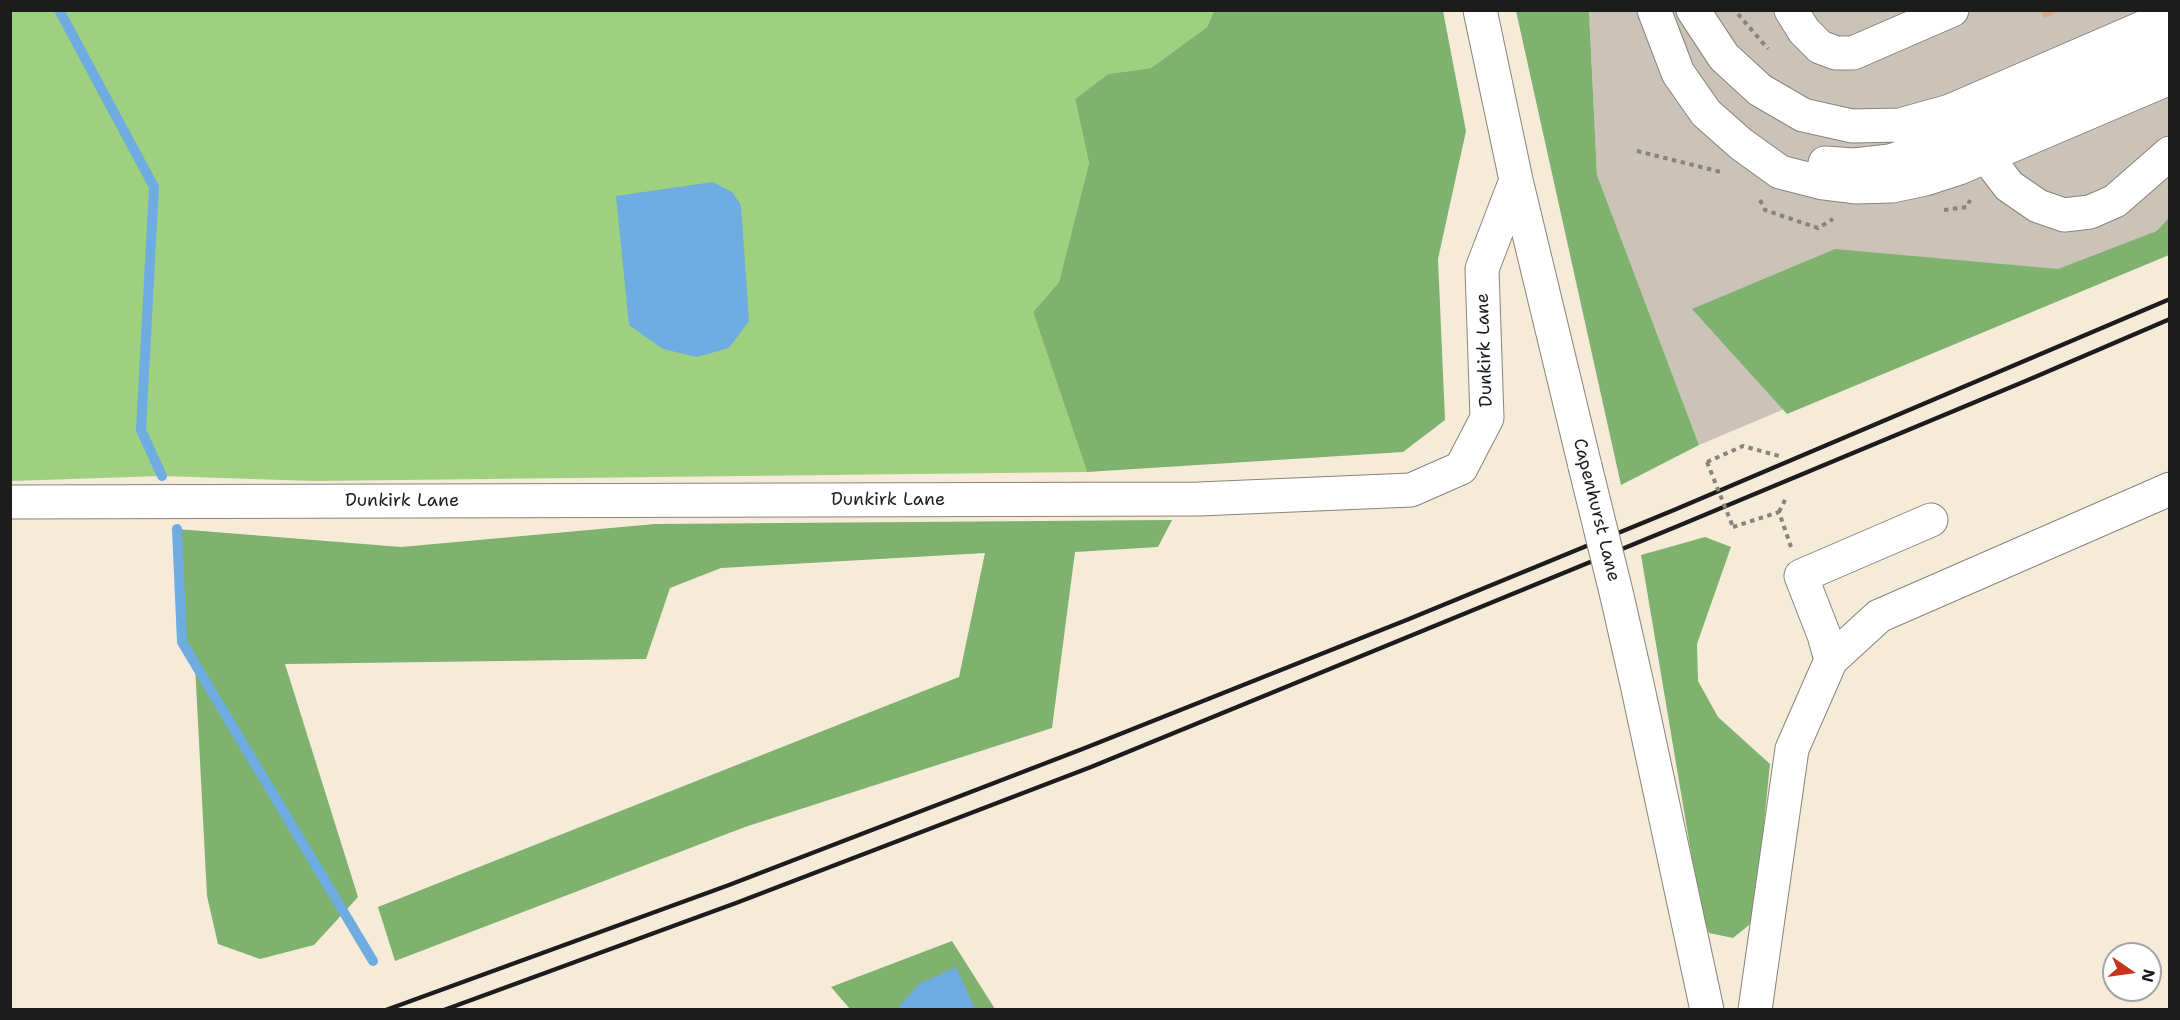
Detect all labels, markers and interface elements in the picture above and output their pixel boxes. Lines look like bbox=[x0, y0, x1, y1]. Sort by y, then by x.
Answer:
street label: Dunkirk Lane bbox=[1472, 293, 1498, 407]
street label: Capenhurst Lane bbox=[1568, 436, 1624, 584]
street label: Dunkirk Lane bbox=[831, 489, 945, 511]
street label: Dunkirk Lane bbox=[345, 490, 459, 512]
north arrow bbox=[2102, 942, 2162, 1002]
text: N bbox=[2136, 967, 2160, 984]

